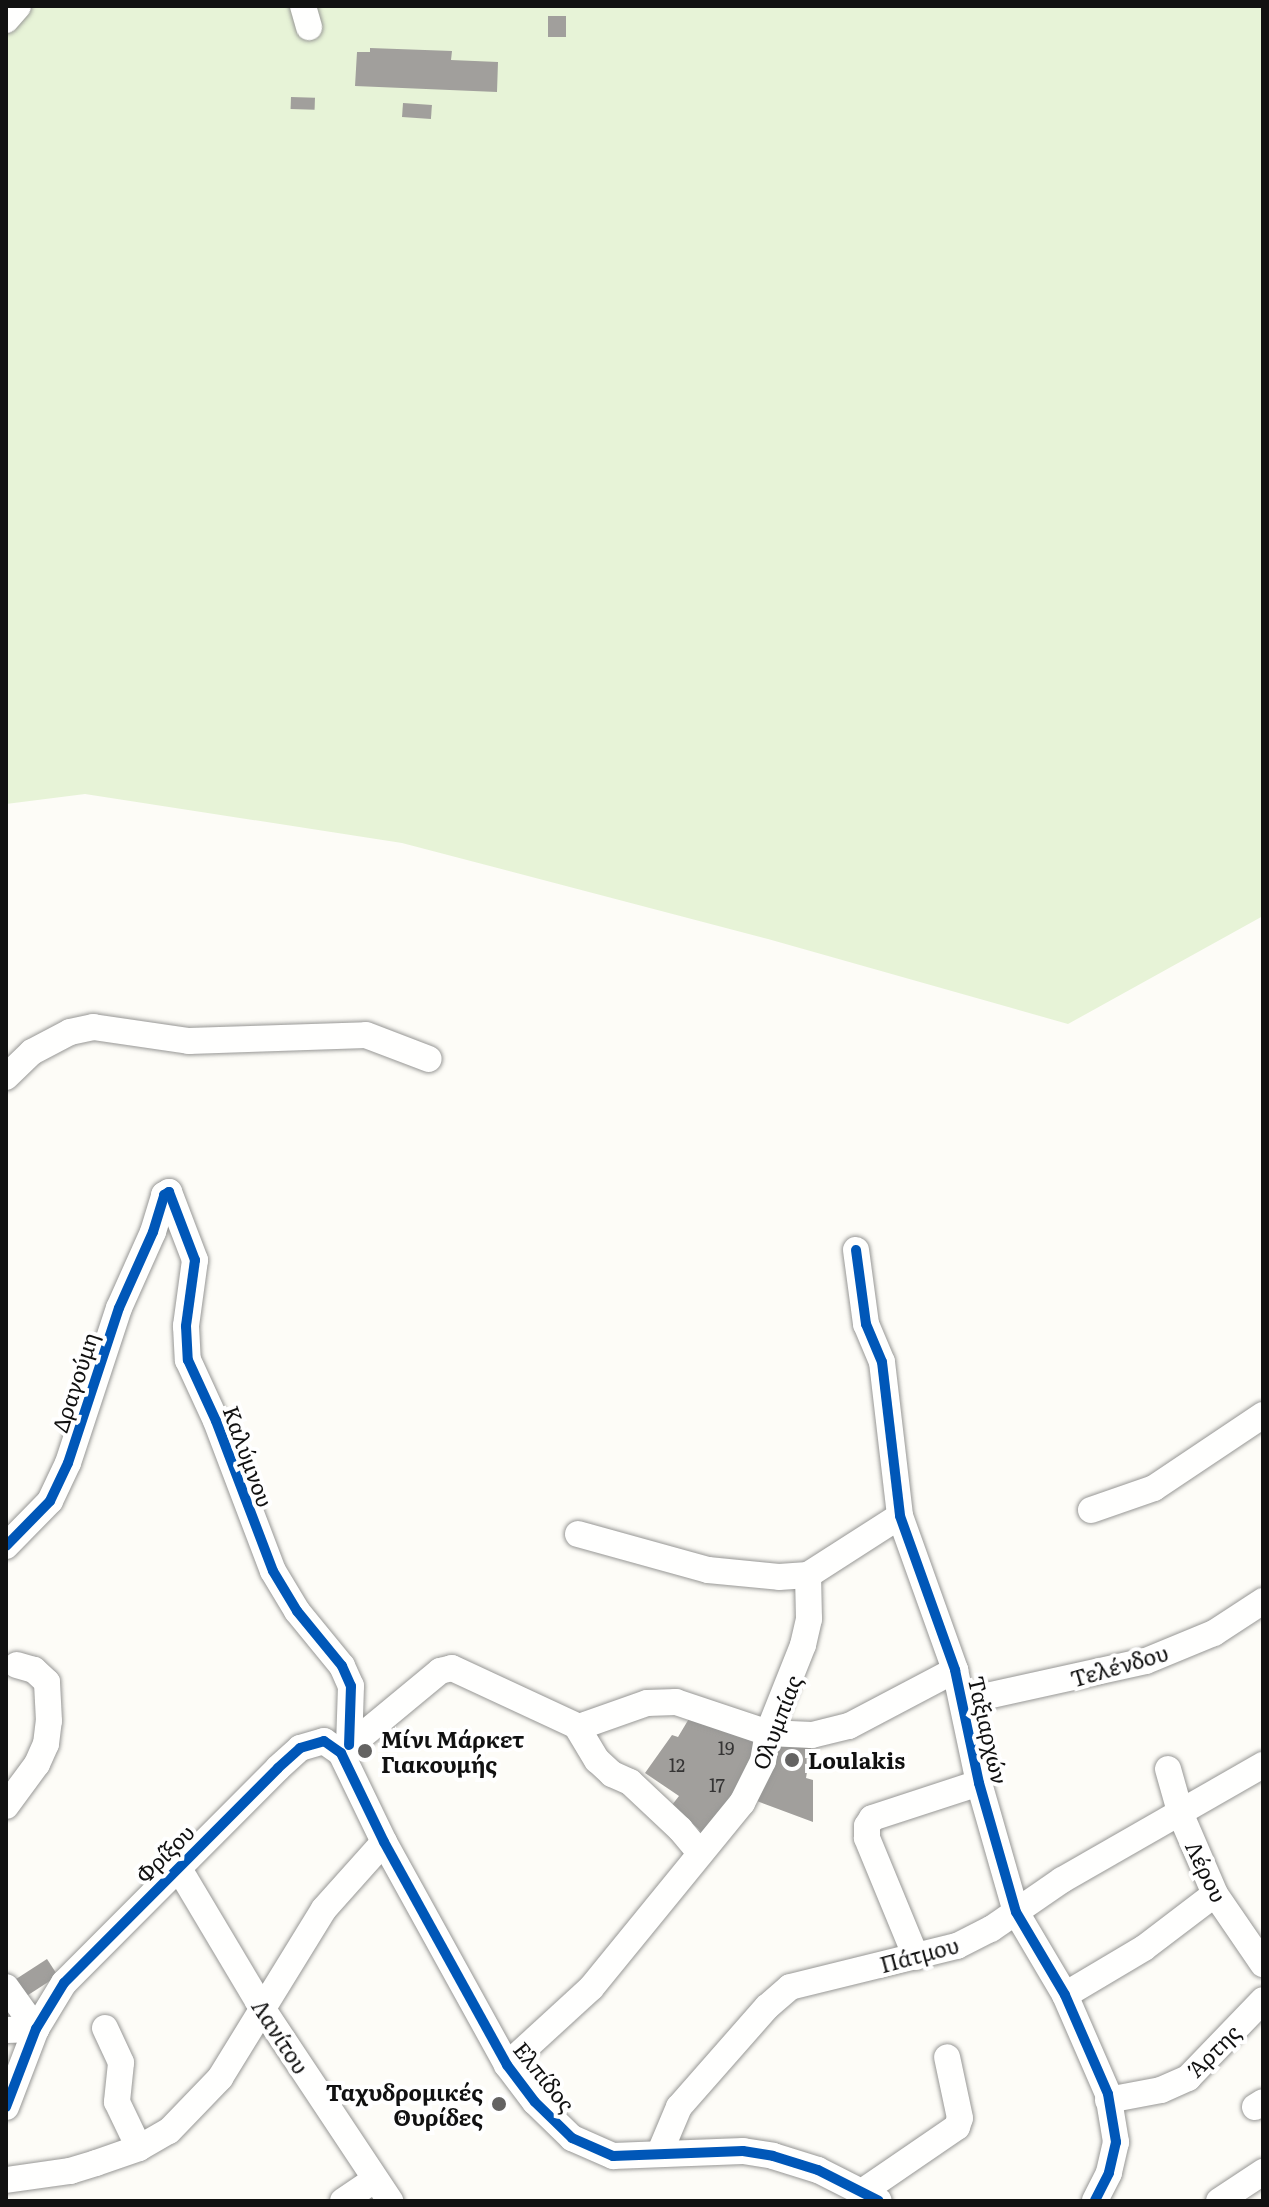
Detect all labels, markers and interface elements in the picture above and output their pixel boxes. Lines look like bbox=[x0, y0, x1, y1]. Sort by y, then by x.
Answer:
street label: Δραγούμη bbox=[46, 1329, 102, 1435]
street label: Καλύμνου bbox=[219, 1402, 279, 1510]
street label: Τελένδου bbox=[1067, 1638, 1171, 1692]
street label: Ολυμπίας bbox=[746, 1671, 806, 1773]
street label: Ταξιαρχών bbox=[964, 1673, 1014, 1787]
place label: Μίνι Μάρκετ Γιακουμής bbox=[381, 1725, 524, 1776]
house number: 19 bbox=[718, 1737, 734, 1759]
marker: Μίνι Μάρκετ Γιακουμής bbox=[356, 1742, 374, 1760]
place label: Loulakis bbox=[808, 1747, 905, 1773]
marker: Loulakis bbox=[783, 1751, 801, 1769]
house number: 12 bbox=[669, 1754, 685, 1776]
house number: 17 bbox=[709, 1774, 725, 1796]
street label: Φρίξου bbox=[129, 1818, 199, 1888]
street label: Λέρου bbox=[1181, 1836, 1233, 1906]
street label: Πάτμου bbox=[877, 1931, 961, 1977]
street label: Λανίτου bbox=[247, 1994, 315, 2078]
street label: Άρτης bbox=[1181, 2018, 1245, 2082]
street label: Ελπίδος bbox=[509, 2036, 581, 2116]
place label: Ταχυδρομικές Θυρίδες bbox=[326, 2078, 483, 2130]
marker: Ταχυδρομικές Θυρίδες bbox=[490, 2095, 508, 2113]

